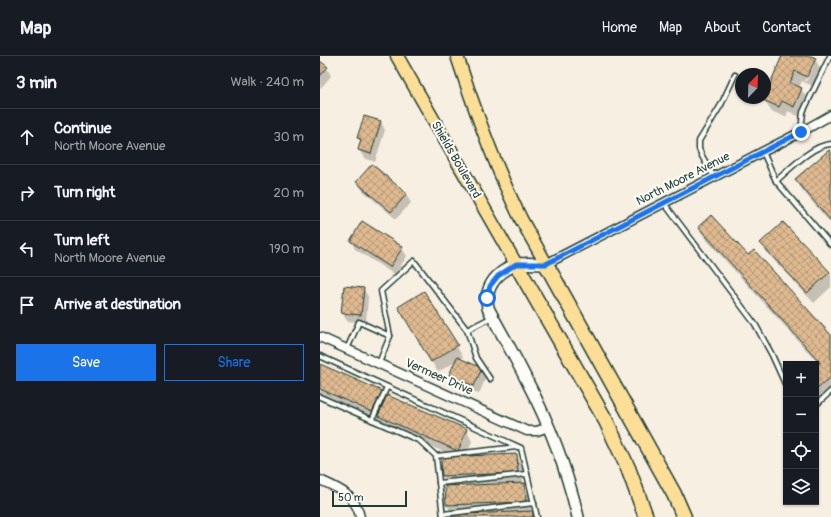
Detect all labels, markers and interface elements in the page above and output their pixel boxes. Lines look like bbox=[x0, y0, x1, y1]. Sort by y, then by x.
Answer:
text: Map bbox=[20, 16, 51, 40]
text: Home bbox=[602, 19, 637, 36]
text: Map bbox=[659, 19, 682, 36]
text: About bbox=[704, 19, 740, 36]
text: Contact bbox=[762, 19, 811, 36]
north arrow bbox=[735, 68, 771, 104]
text: 3 min bbox=[16, 72, 57, 93]
text: Walk · 240 m bbox=[230, 74, 304, 90]
text: Continue bbox=[54, 119, 112, 138]
street label: Shields Boulevard bbox=[428, 119, 484, 201]
route end bbox=[792, 123, 810, 141]
icon: ahead bbox=[16, 126, 38, 148]
text: 30 m bbox=[274, 129, 304, 145]
text: North Moore Avenue bbox=[54, 138, 165, 154]
street label: North Moore Avenue bbox=[634, 149, 732, 209]
icon: right bbox=[16, 182, 38, 204]
text: Turn right bbox=[54, 183, 115, 202]
text: 20 m bbox=[273, 185, 304, 201]
text: Turn left bbox=[54, 231, 110, 250]
icon: left bbox=[16, 238, 38, 260]
text: 190 m bbox=[269, 241, 304, 257]
text: North Moore Avenue bbox=[54, 250, 165, 266]
route start bbox=[478, 289, 496, 307]
icon: arrive bbox=[16, 294, 38, 316]
text: Arrive at destination bbox=[54, 295, 181, 314]
button: Save bbox=[16, 344, 156, 381]
button: Share bbox=[164, 344, 304, 381]
street label: Vermeer Drive bbox=[403, 355, 475, 399]
map controls bbox=[783, 361, 819, 505]
button: + bbox=[783, 361, 819, 397]
button: − bbox=[783, 397, 819, 433]
button: locate bbox=[783, 433, 819, 469]
button: layers bbox=[783, 469, 819, 505]
scale bar bbox=[332, 489, 407, 508]
text: 50 m bbox=[338, 491, 364, 504]

